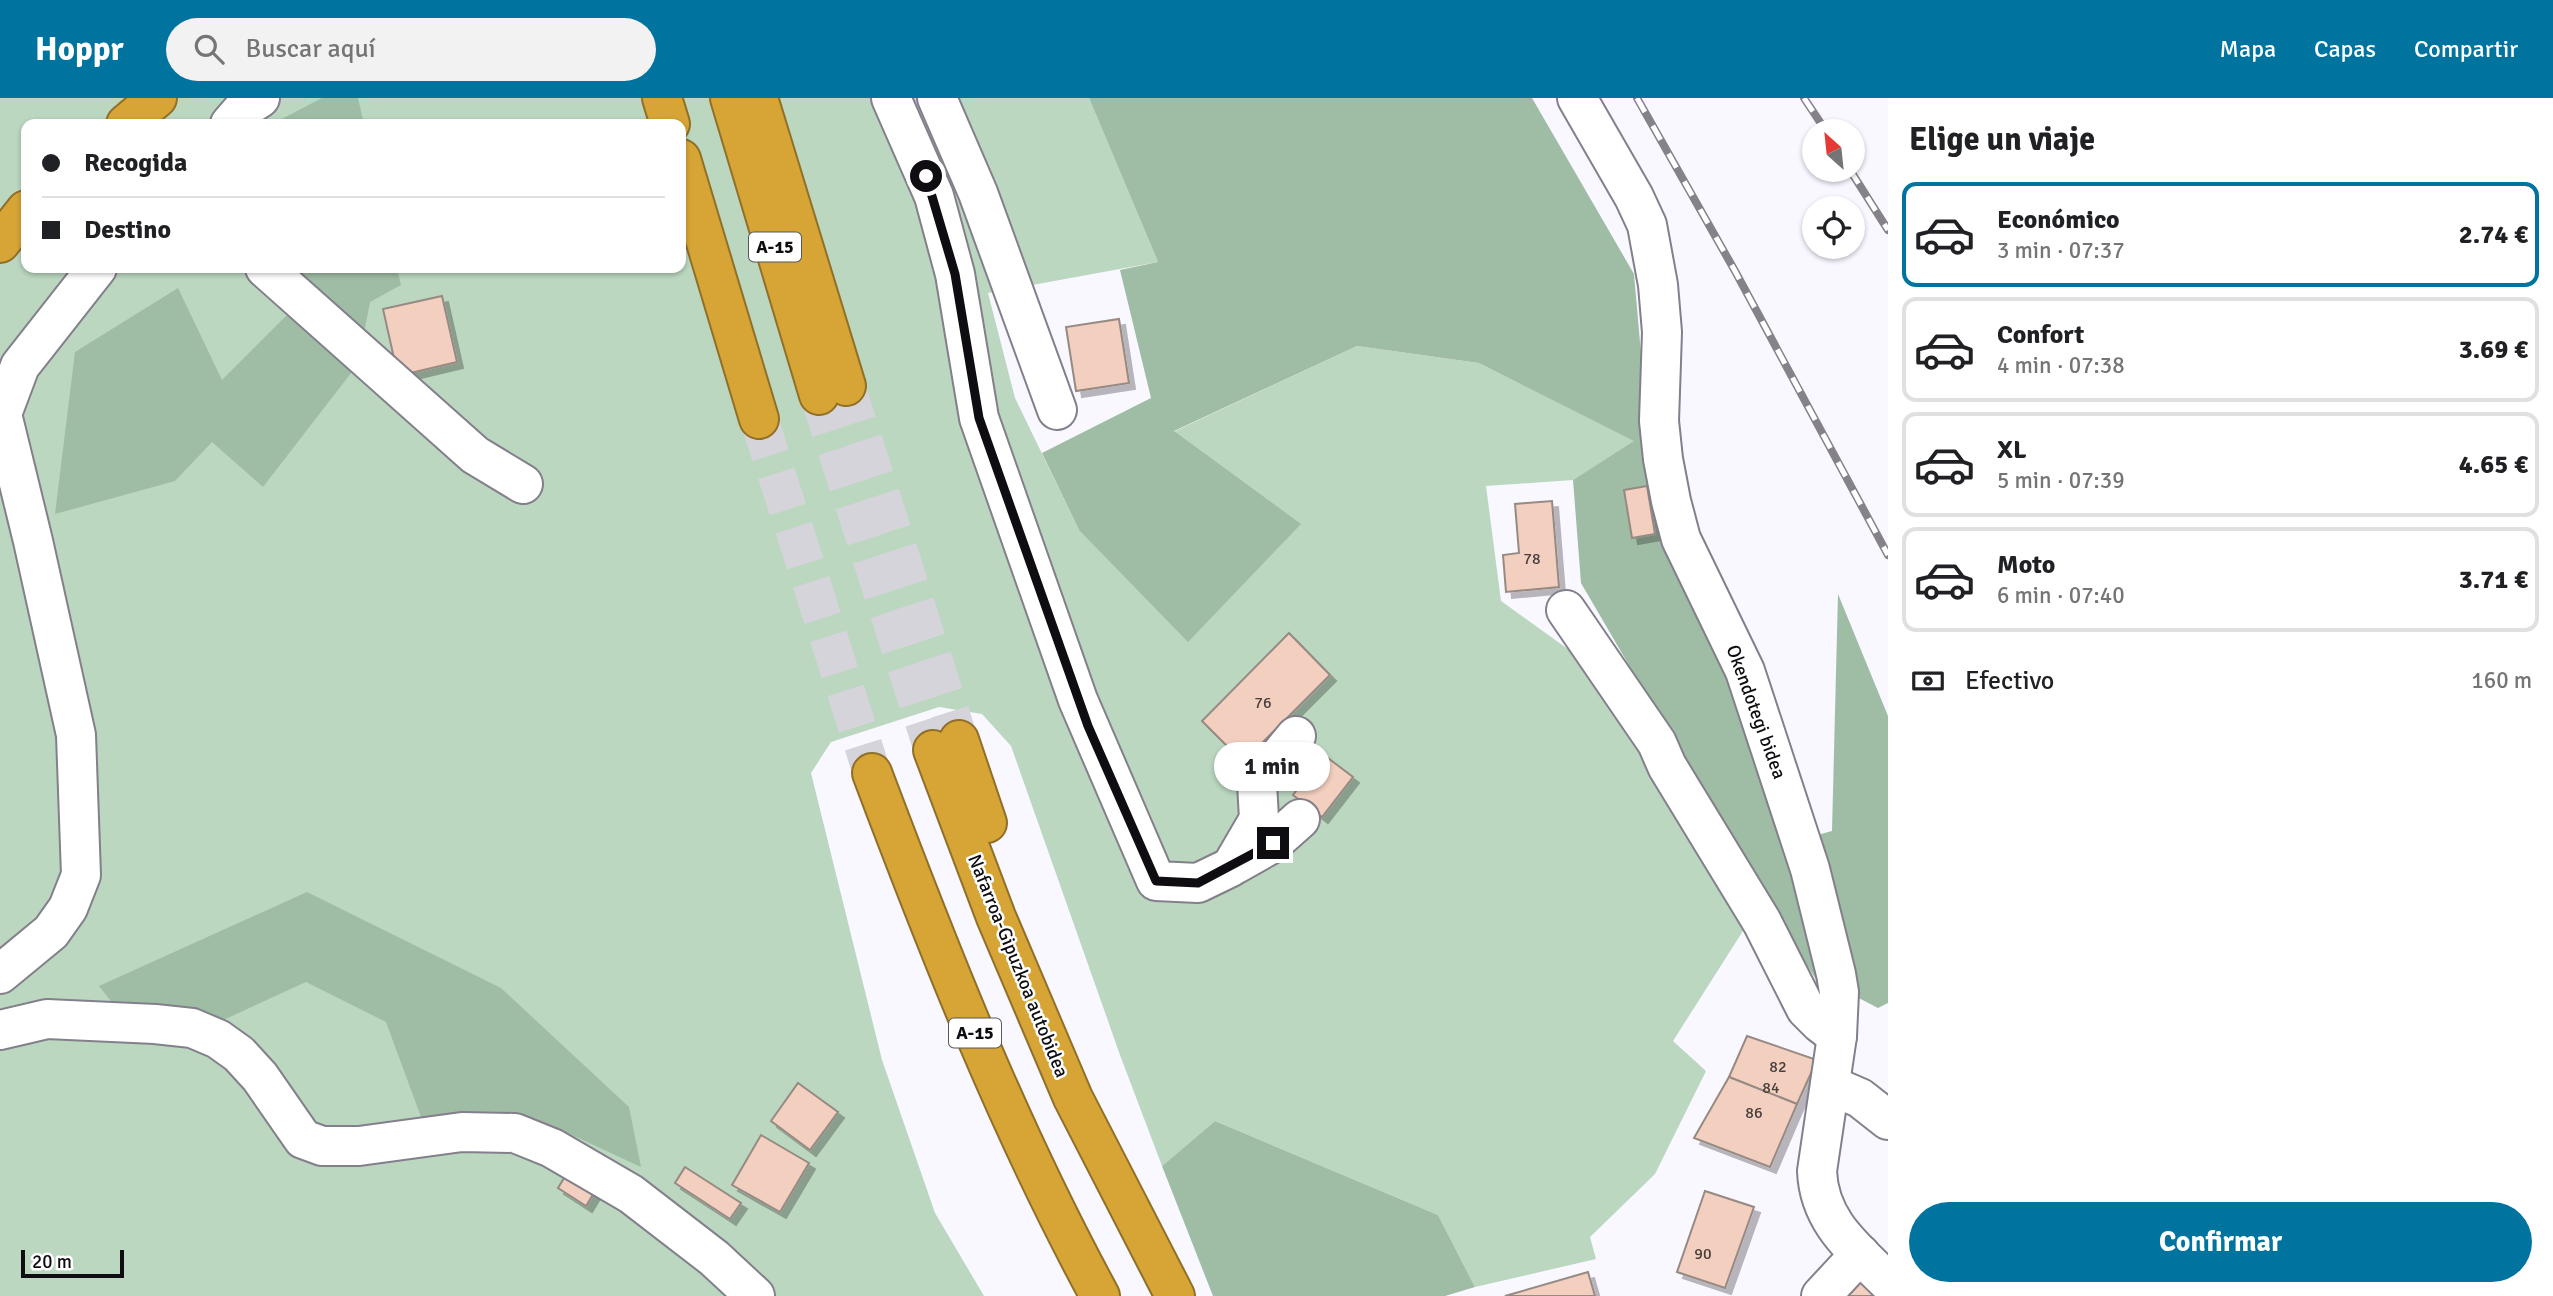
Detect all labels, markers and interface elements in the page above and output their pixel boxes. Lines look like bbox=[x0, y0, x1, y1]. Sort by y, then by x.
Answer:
search box bbox=[166, 18, 656, 81]
text: Hoppr bbox=[35, 29, 124, 70]
icon: search bbox=[190, 30, 228, 68]
text: Buscar aquí bbox=[246, 33, 376, 65]
text: Mapa bbox=[2220, 34, 2276, 64]
text: Capas bbox=[2314, 34, 2376, 64]
text: Compartir bbox=[2414, 34, 2518, 64]
north arrow bbox=[1802, 119, 1866, 182]
map controls bbox=[1802, 119, 1865, 259]
text: Elige un viaje bbox=[1909, 120, 2095, 159]
text: Recogida bbox=[84, 147, 187, 179]
route start bbox=[910, 160, 942, 192]
button: locate bbox=[1802, 196, 1865, 259]
icon: car bbox=[1913, 203, 1976, 266]
text: Económico bbox=[1997, 204, 2120, 236]
text: Destino bbox=[84, 214, 171, 246]
text: 2.74 € bbox=[2459, 219, 2528, 251]
road number: A-15 bbox=[749, 232, 801, 262]
text: 3 min · 07:37 bbox=[1997, 236, 2125, 265]
icon: car bbox=[1913, 318, 1976, 381]
text: Confort bbox=[1997, 319, 2084, 351]
text: 3.69 € bbox=[2459, 334, 2528, 366]
text: 4 min · 07:38 bbox=[1997, 351, 2125, 380]
icon: car bbox=[1913, 433, 1976, 496]
text: XL bbox=[1997, 434, 2027, 466]
text: 4.65 € bbox=[2459, 449, 2528, 481]
text: 5 min · 07:39 bbox=[1997, 466, 2125, 495]
icon: car bbox=[1913, 548, 1976, 611]
house number: 78 bbox=[1523, 549, 1541, 569]
text: Moto bbox=[1997, 549, 2055, 581]
text: 3.71 € bbox=[2459, 564, 2528, 596]
text: 6 min · 07:40 bbox=[1997, 581, 2125, 610]
street label: Okendotegi bidea bbox=[1721, 642, 1791, 782]
icon: cash bbox=[1909, 662, 1947, 700]
text: Efectivo bbox=[1965, 665, 2054, 697]
text: 160 m bbox=[2471, 666, 2532, 695]
house number: 76 bbox=[1254, 693, 1272, 713]
callout: 1 min bbox=[1215, 742, 1331, 790]
text: 1 min bbox=[1244, 752, 1300, 781]
route end bbox=[1257, 827, 1289, 859]
street label: Nafarroa-Gipuzkoa autobidea bbox=[962, 851, 1074, 1081]
road number: A-15 bbox=[949, 1018, 1001, 1048]
house number: 82 bbox=[1769, 1057, 1787, 1077]
house number: 84 bbox=[1762, 1078, 1780, 1098]
house number: 86 bbox=[1745, 1103, 1763, 1123]
button: Confirmar bbox=[1909, 1202, 2532, 1282]
house number: 90 bbox=[1694, 1244, 1712, 1264]
scale bar bbox=[21, 1247, 124, 1279]
text: 20 m bbox=[32, 1250, 72, 1274]

